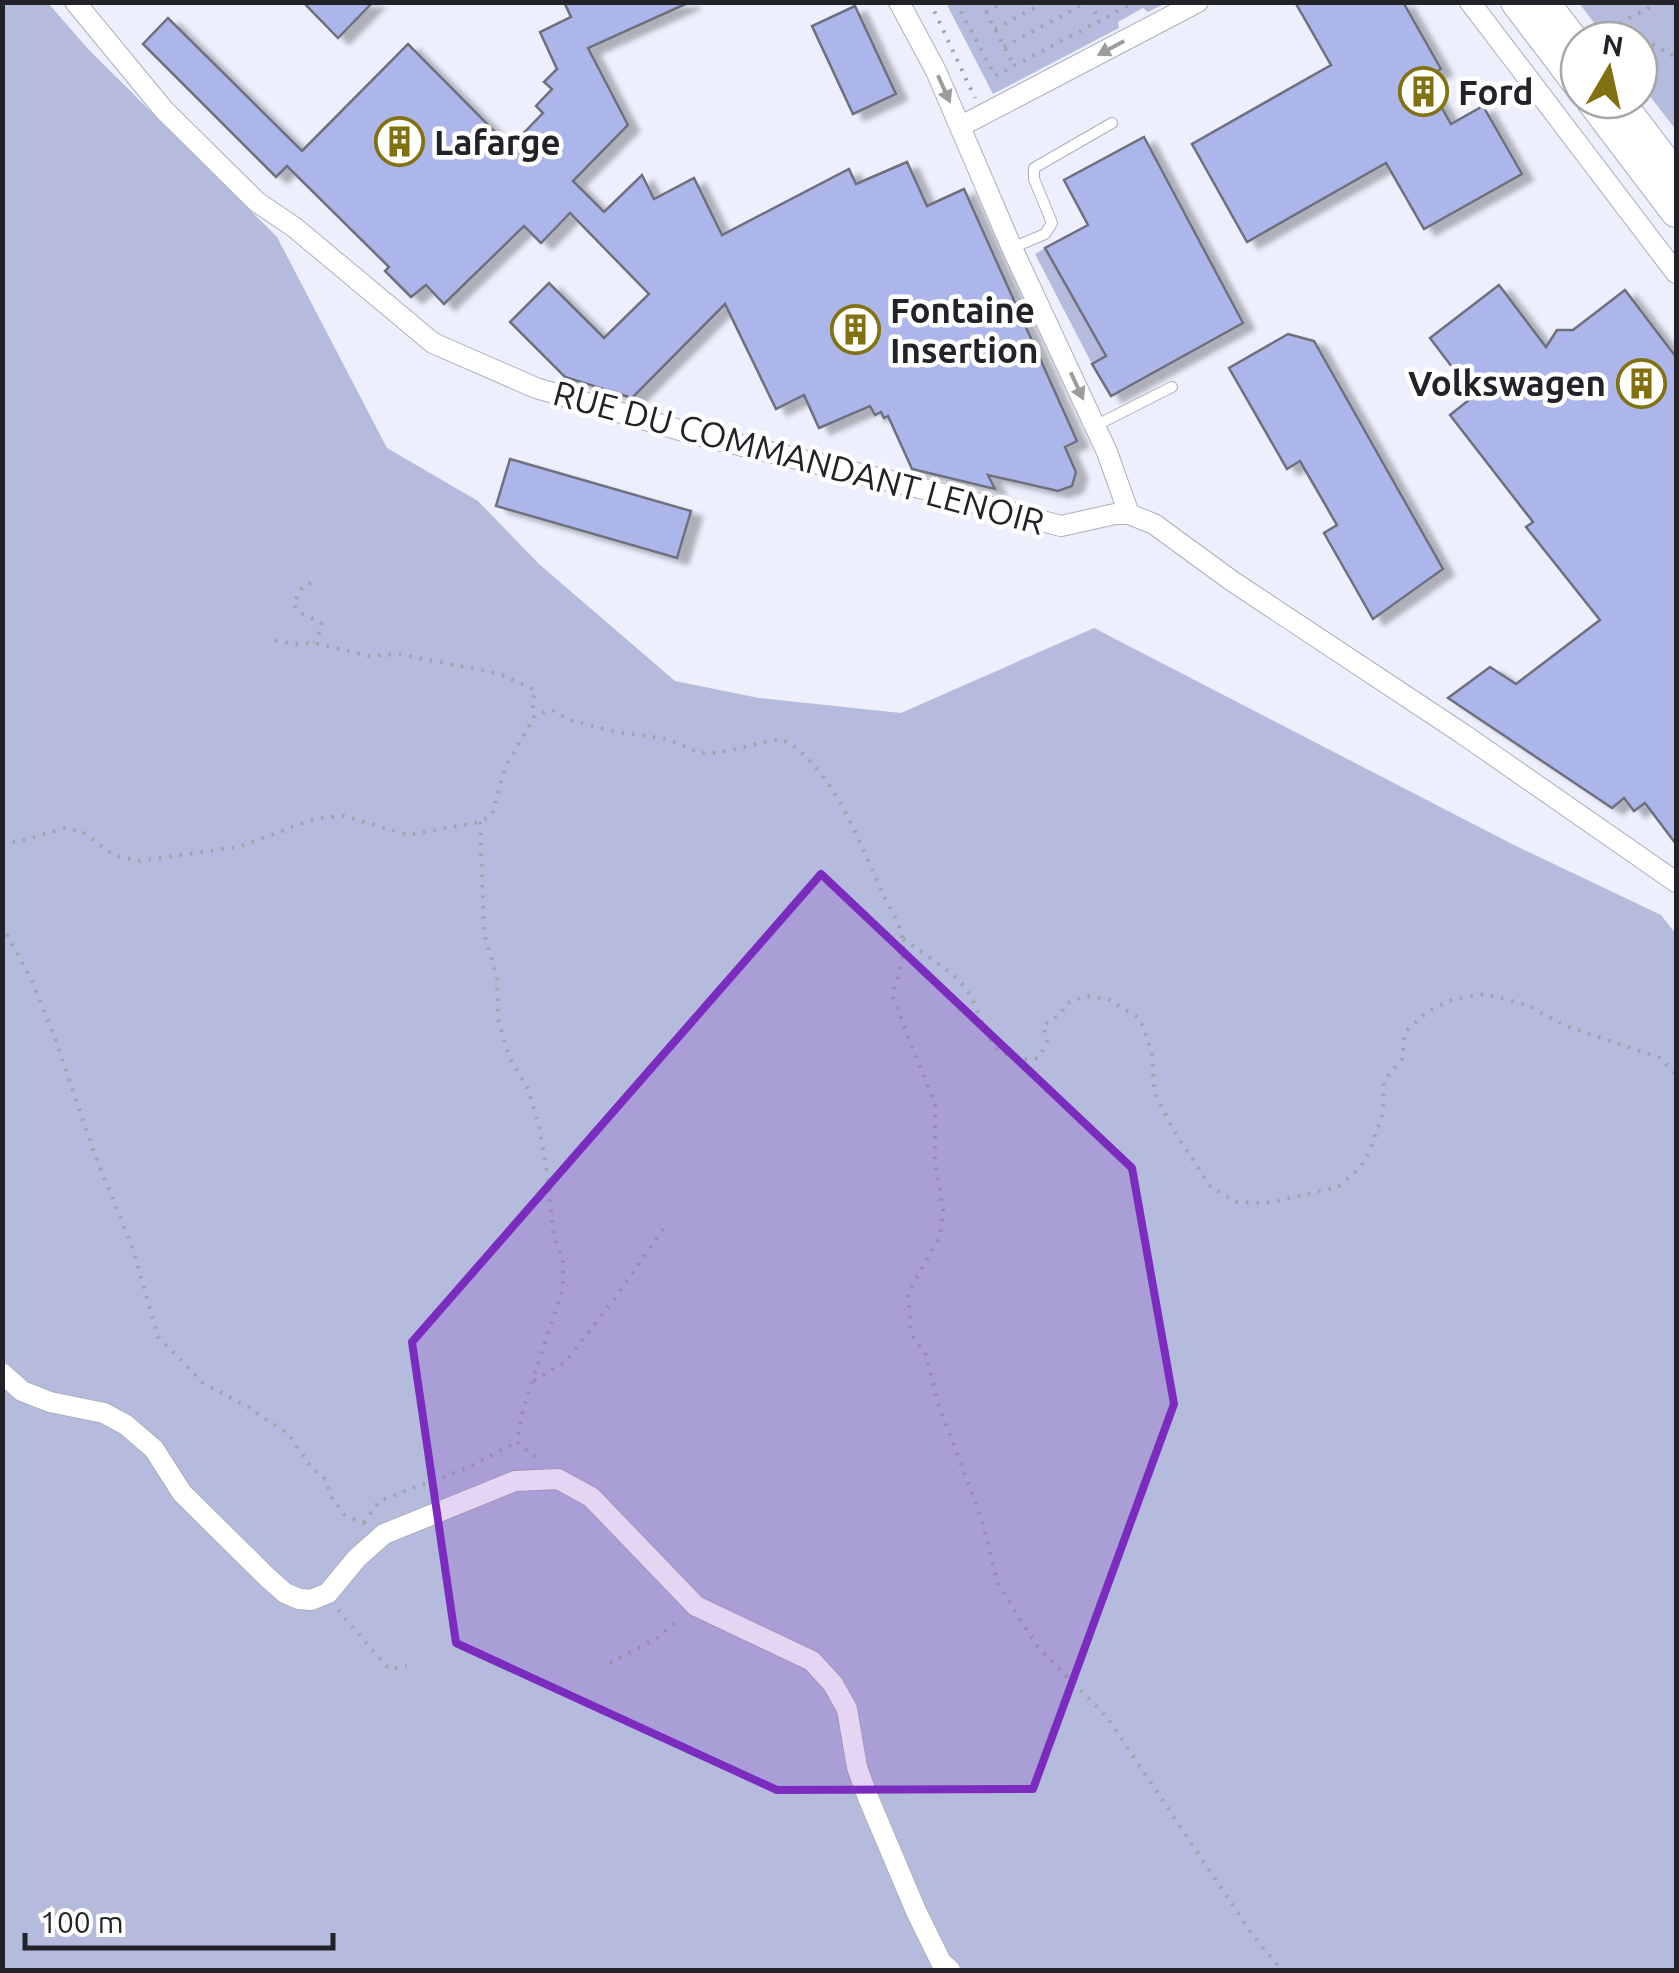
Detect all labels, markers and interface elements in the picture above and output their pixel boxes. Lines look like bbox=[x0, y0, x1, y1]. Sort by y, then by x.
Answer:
north arrow bbox=[1559, 20, 1659, 120]
text: N bbox=[1600, 28, 1626, 62]
one-way arrow bbox=[1097, 39, 1126, 56]
building icon: Ford bbox=[1397, 66, 1449, 118]
place label: Ford bbox=[1458, 72, 1534, 112]
one-way arrow bbox=[936, 74, 952, 104]
building icon: Lafarge bbox=[373, 116, 425, 168]
place label: Lafarge bbox=[434, 122, 561, 162]
place label: Fontaine Insertion bbox=[890, 290, 1038, 370]
building icon: Fontaine Insertion bbox=[829, 304, 881, 356]
building icon: Volkswagen bbox=[1615, 357, 1667, 409]
place label: Volkswagen bbox=[1408, 363, 1606, 403]
one-way arrow bbox=[1068, 371, 1085, 400]
street label: RUE DU COMMANDANT LENOIR bbox=[549, 372, 1049, 542]
scale bar bbox=[25, 1888, 332, 1950]
text: 100 m bbox=[40, 1905, 124, 1939]

